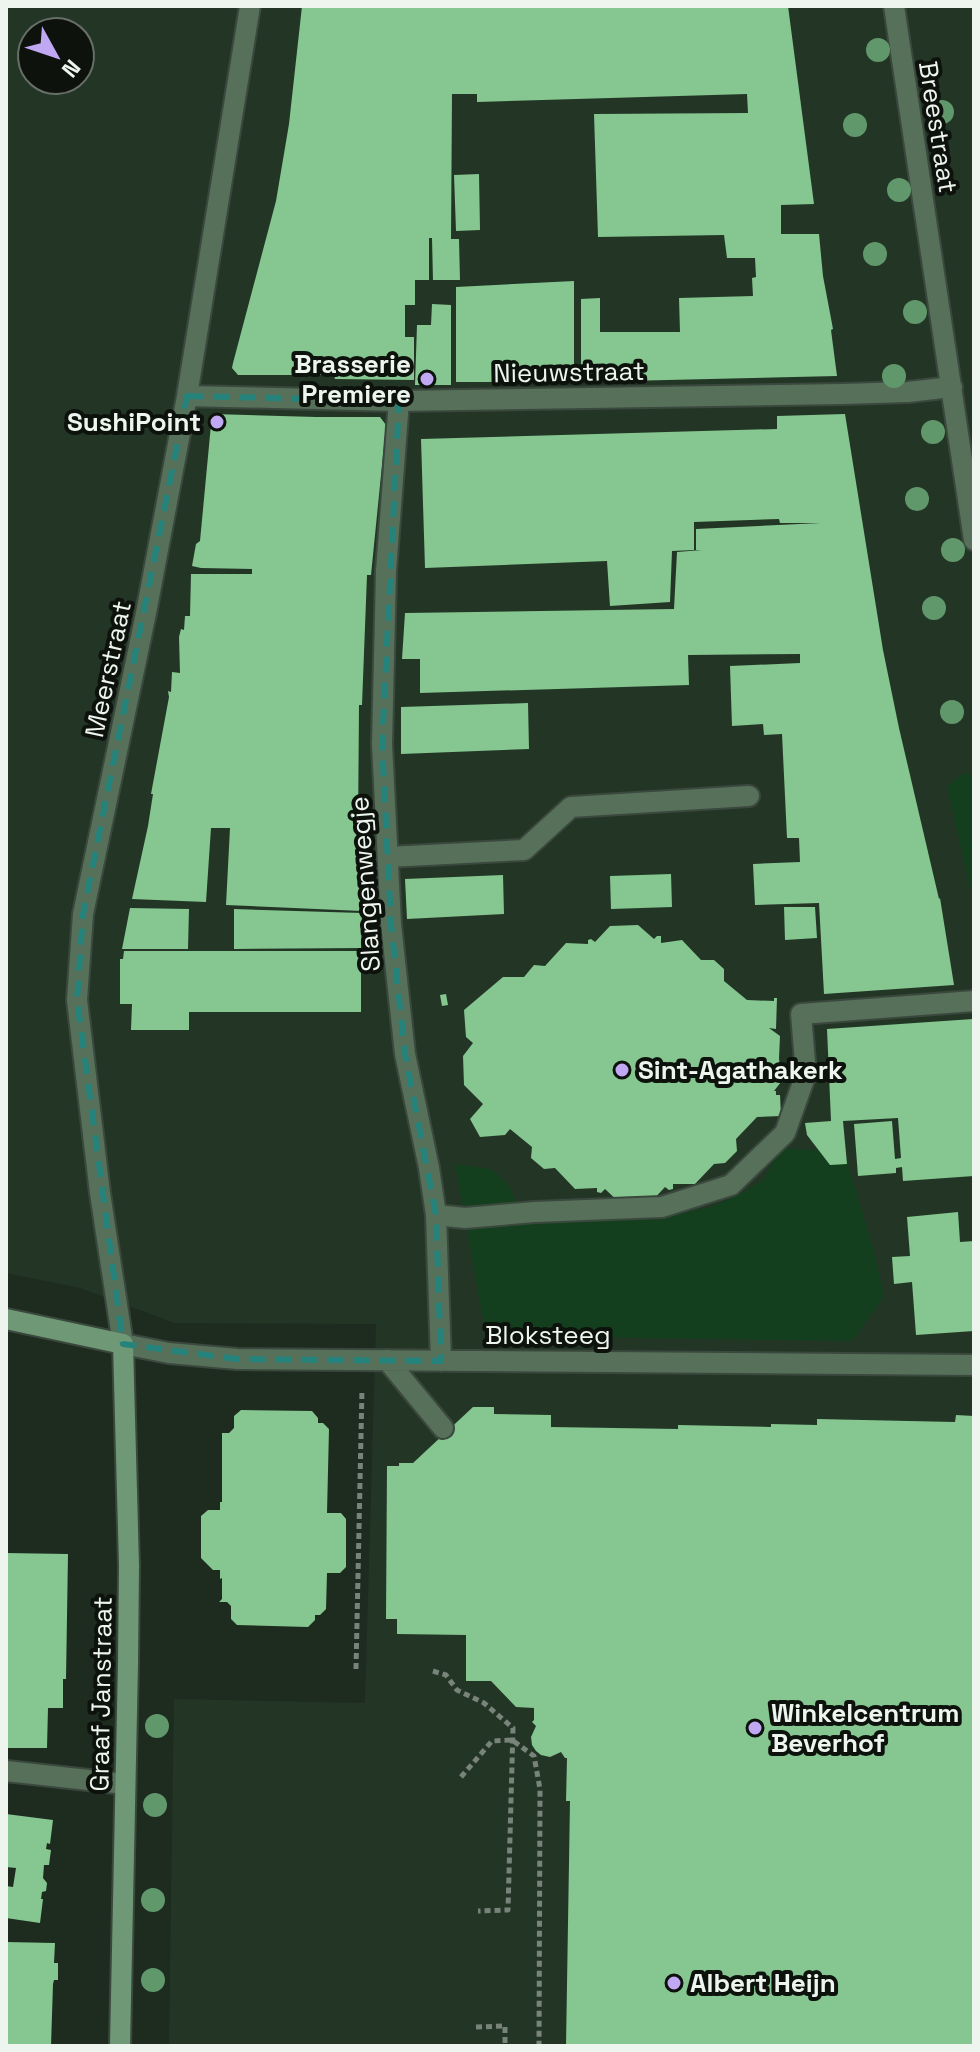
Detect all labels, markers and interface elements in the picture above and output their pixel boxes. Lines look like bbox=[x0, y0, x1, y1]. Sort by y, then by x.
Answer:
north arrow bbox=[16, 16, 96, 96]
text: N bbox=[56, 54, 87, 84]
street label: Breestraat bbox=[911, 59, 965, 195]
place label: Brasserie Premiere bbox=[294, 347, 411, 411]
street label: Nieuwstraat bbox=[493, 354, 645, 390]
marker: Brasserie Premiere bbox=[418, 370, 436, 388]
place label: SushiPoint bbox=[67, 405, 201, 439]
marker: SushiPoint bbox=[208, 413, 226, 431]
street label: Meerstraat bbox=[77, 598, 139, 740]
street label: Slangenwegje bbox=[342, 795, 388, 973]
place label: Sint-Agathakerk bbox=[638, 1053, 843, 1087]
marker: Sint-Agathakerk bbox=[613, 1061, 631, 1079]
street label: Bloksteeg bbox=[485, 1318, 611, 1352]
street label: Graaf Janstraat bbox=[82, 1596, 120, 1792]
place label: Winkelcentrum Beverhof bbox=[771, 1696, 959, 1760]
marker: Winkelcentrum Beverhof bbox=[746, 1719, 764, 1737]
place label: Albert Heijn bbox=[690, 1966, 836, 2000]
marker: Albert Heijn bbox=[665, 1974, 683, 1992]

